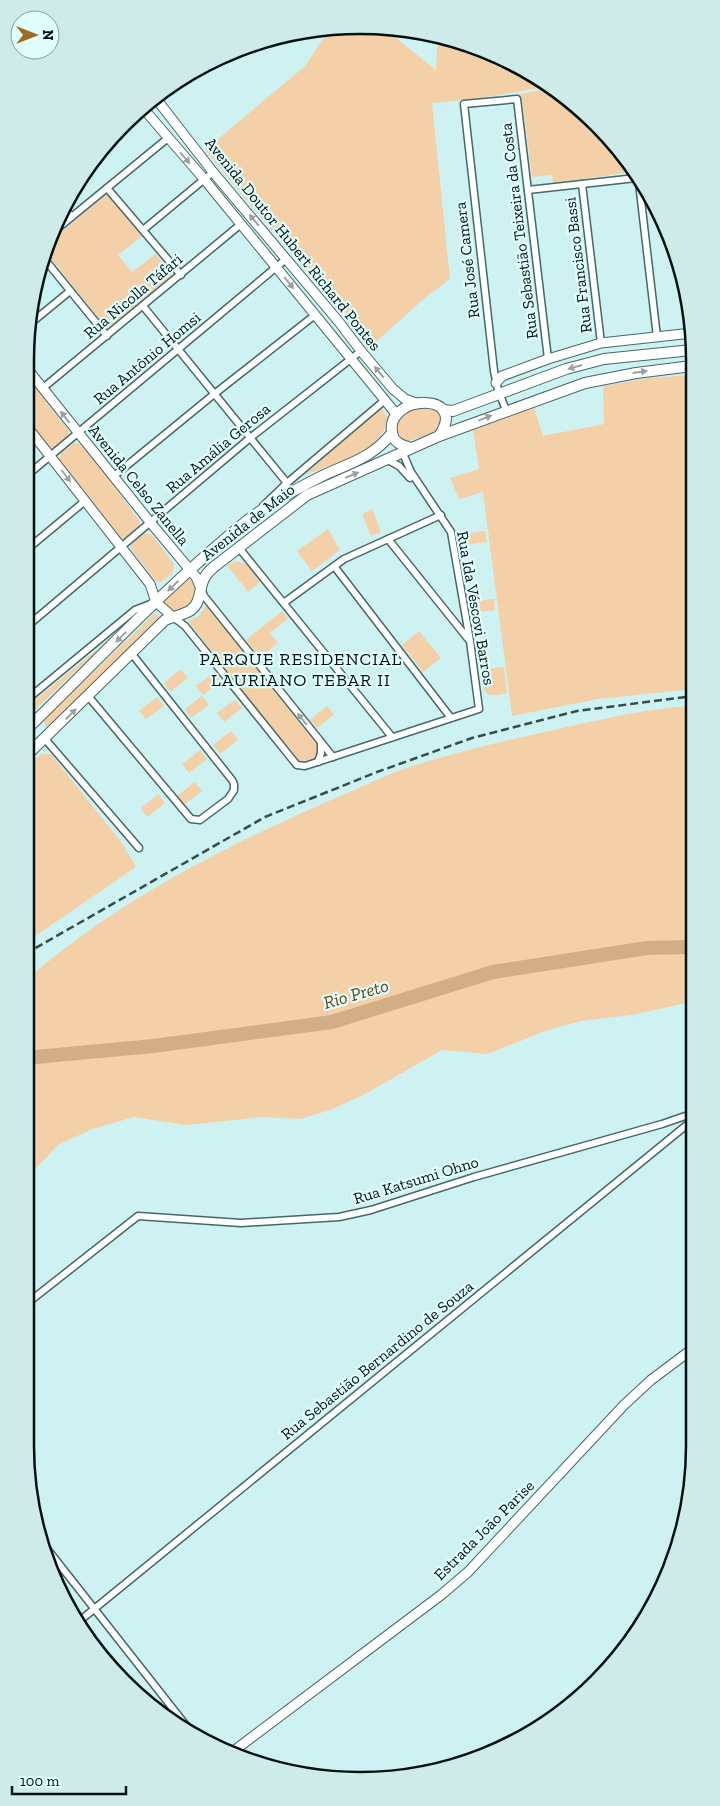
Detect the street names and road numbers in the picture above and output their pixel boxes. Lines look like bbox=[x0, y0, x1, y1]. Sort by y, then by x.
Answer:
street label: Rua Sebastião Teixeira da Costa bbox=[496, 122, 542, 340]
street label: Avenida Doutor Hubert Richard Pontes bbox=[201, 134, 385, 354]
street label: Rua Francisco Bassi bbox=[560, 195, 596, 334]
street label: Rua José Camera bbox=[450, 201, 484, 319]
street label: Rua Nicolla Táfari bbox=[80, 249, 186, 343]
street label: Rua Antônio Homsi bbox=[90, 307, 205, 408]
street label: Rua Amália Gerosa bbox=[162, 399, 274, 497]
street label: Avenida Celso Zanella bbox=[85, 421, 194, 549]
street label: Avenida de Maio bbox=[198, 480, 298, 564]
street label: Rua Ida Véscovi Barros bbox=[453, 529, 499, 687]
street label: Rua Katsumi Ohno bbox=[351, 1152, 481, 1208]
street label: Rua Sebastião Bernardino de Souza bbox=[277, 1276, 477, 1444]
street label: Estrada João Parise bbox=[430, 1476, 538, 1584]

